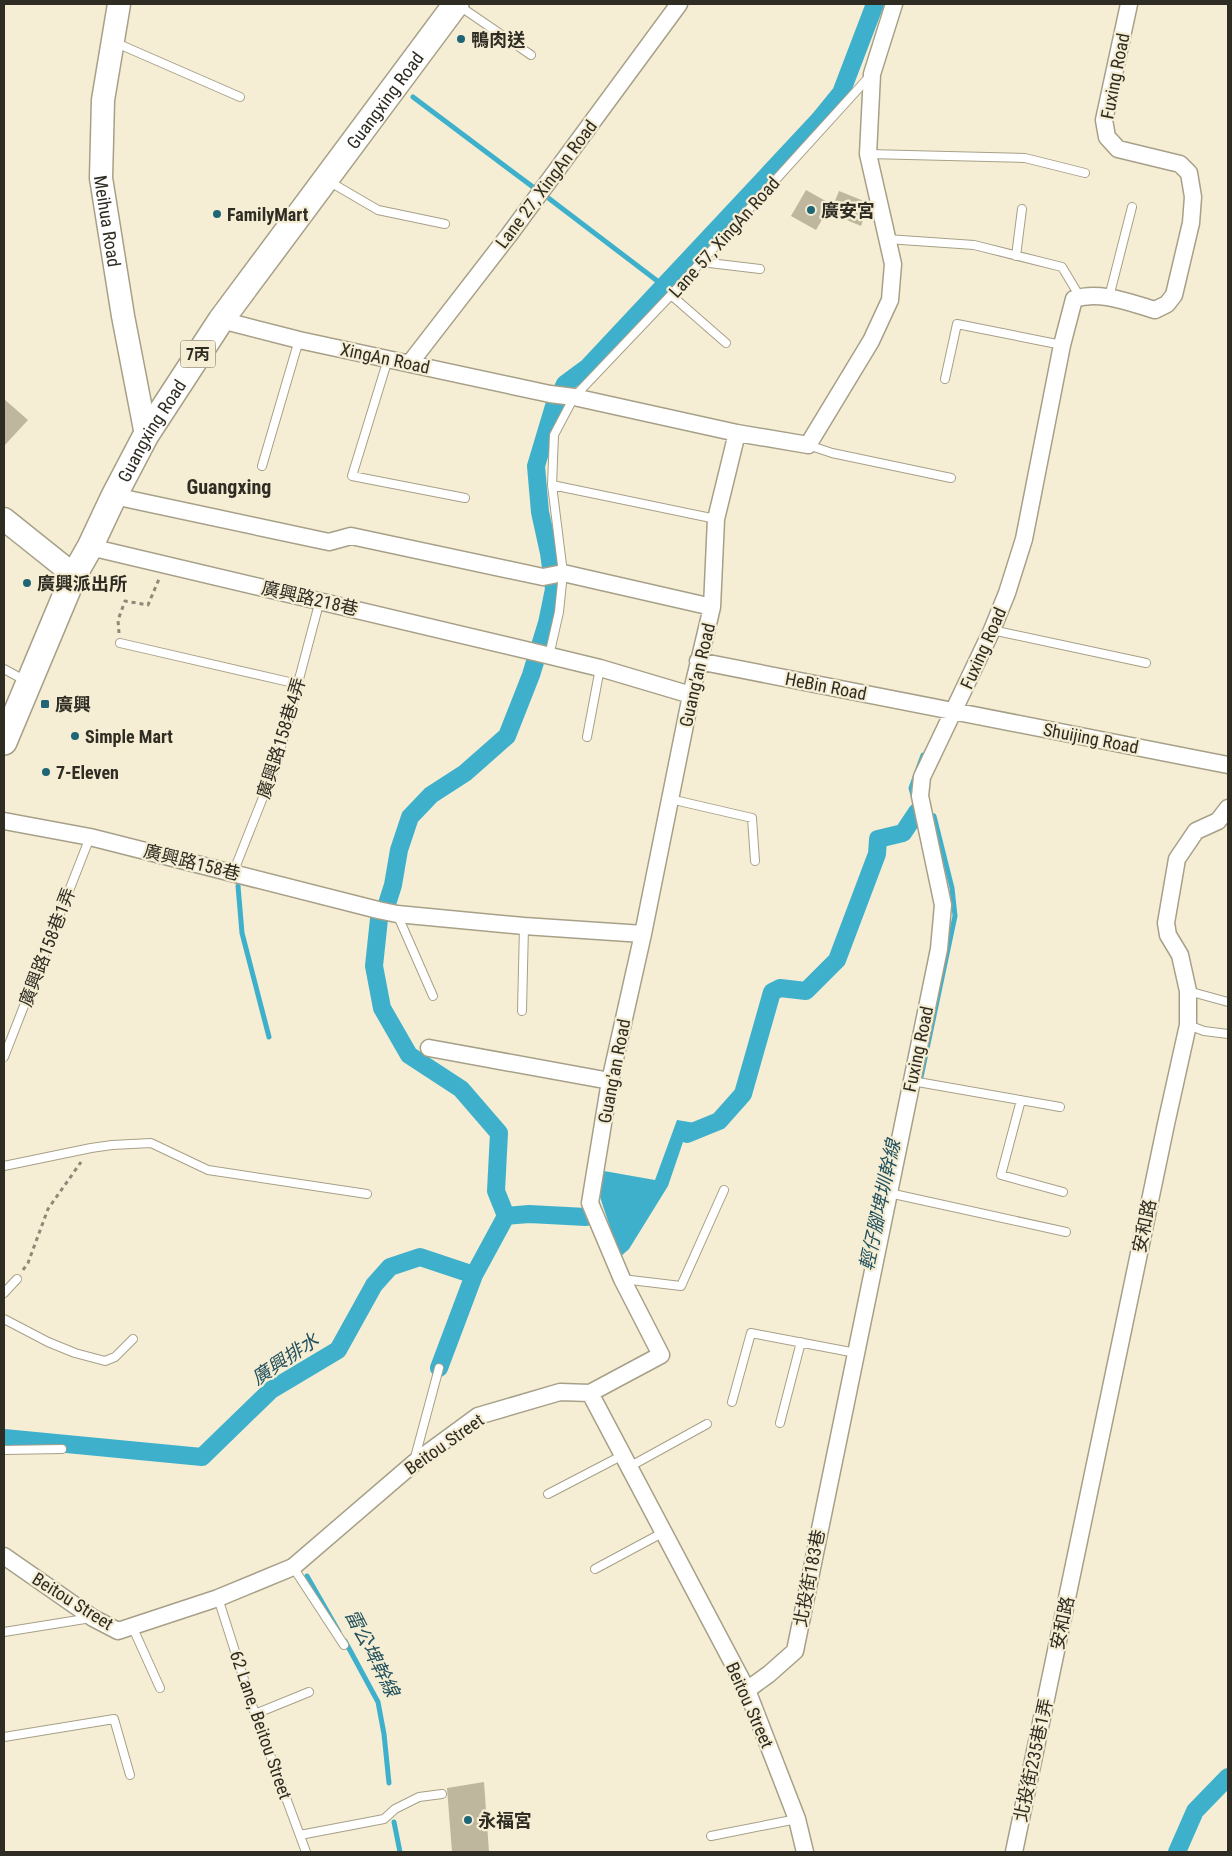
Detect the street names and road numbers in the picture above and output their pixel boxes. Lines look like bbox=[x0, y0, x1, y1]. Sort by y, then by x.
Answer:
street label: Fuxing Road bbox=[1096, 31, 1134, 121]
street label: Guangxing Road bbox=[342, 47, 427, 153]
street label: Lane 27, XingAn Road bbox=[491, 116, 601, 252]
street label: Lane 57, XingAn Road bbox=[664, 172, 784, 302]
street label: Meihua Road bbox=[90, 174, 126, 268]
street label: XingAn Road bbox=[338, 338, 432, 378]
road number: 7丙 bbox=[180, 340, 216, 368]
street label: Guangxing Road bbox=[113, 375, 190, 485]
street label: 廣興路218巷 bbox=[260, 577, 360, 619]
street label: Fuxing Road bbox=[956, 604, 1010, 692]
street label: Guang'an Road bbox=[675, 621, 719, 729]
street label: HeBin Road bbox=[783, 668, 869, 704]
street label: 廣興路158巷4弄 bbox=[253, 675, 309, 801]
street label: Shuijing Road bbox=[1041, 718, 1141, 758]
street label: 廣興路158巷 bbox=[142, 840, 242, 884]
street label: 廣興路158巷1弄 bbox=[15, 885, 79, 1009]
street label: Fuxing Road bbox=[899, 1004, 937, 1094]
street label: Guang'an Road bbox=[594, 1017, 634, 1125]
street label: 安和路 bbox=[1128, 1197, 1160, 1255]
street label: Beitou Street bbox=[400, 1409, 488, 1479]
street label: 北投街183巷 bbox=[789, 1528, 829, 1628]
street label: Beitou Street bbox=[29, 1568, 117, 1634]
street label: 安和路 bbox=[1046, 1594, 1078, 1652]
street label: 62 Lane, Beitou Street bbox=[226, 1648, 296, 1802]
street label: Beitou Street bbox=[722, 1659, 778, 1751]
street label: 北投街235巷1弄 bbox=[1010, 1696, 1056, 1824]

